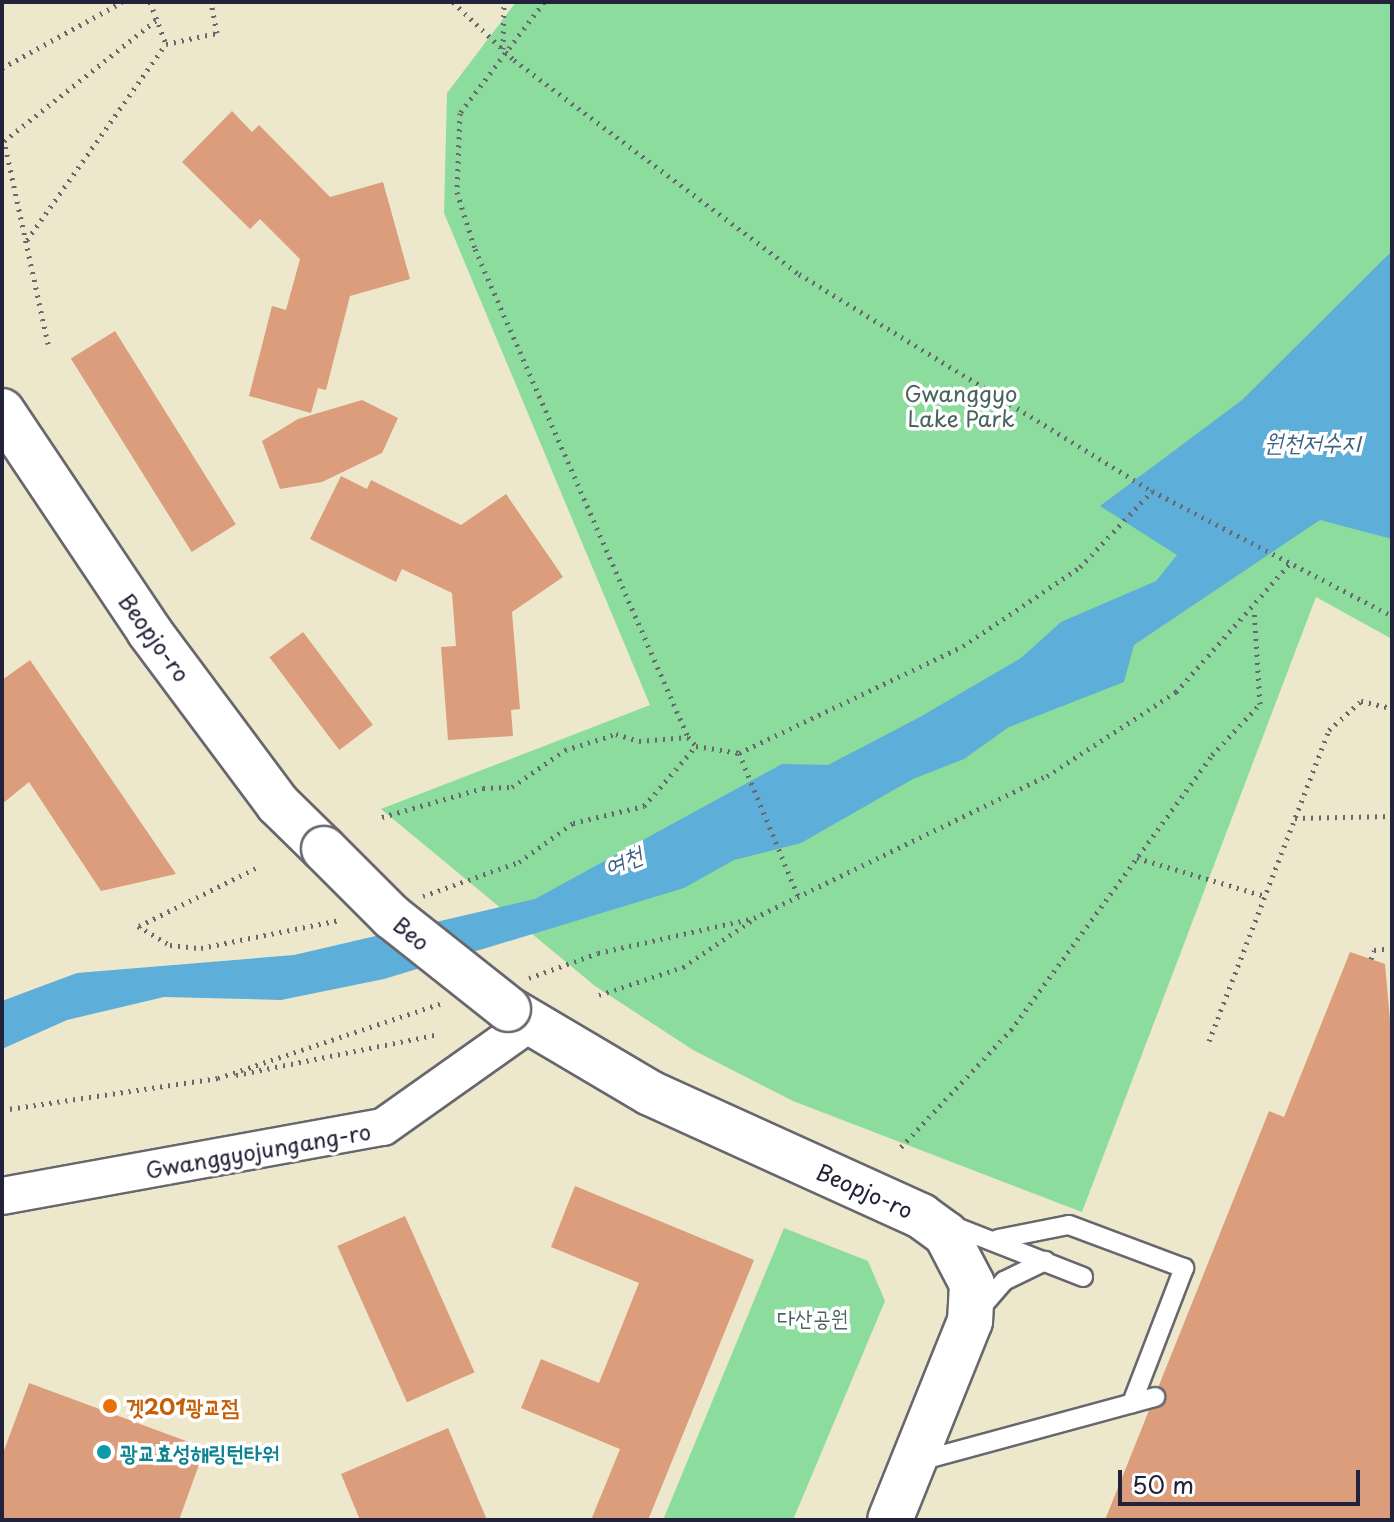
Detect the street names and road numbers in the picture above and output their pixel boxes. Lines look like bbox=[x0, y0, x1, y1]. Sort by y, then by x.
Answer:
street label: Beopjo-ro bbox=[114, 588, 196, 686]
street label: Beo bbox=[389, 911, 435, 955]
street label: Gwanggyojungang-ro bbox=[143, 1117, 373, 1183]
street label: Beopjo-ro bbox=[813, 1157, 917, 1223]

